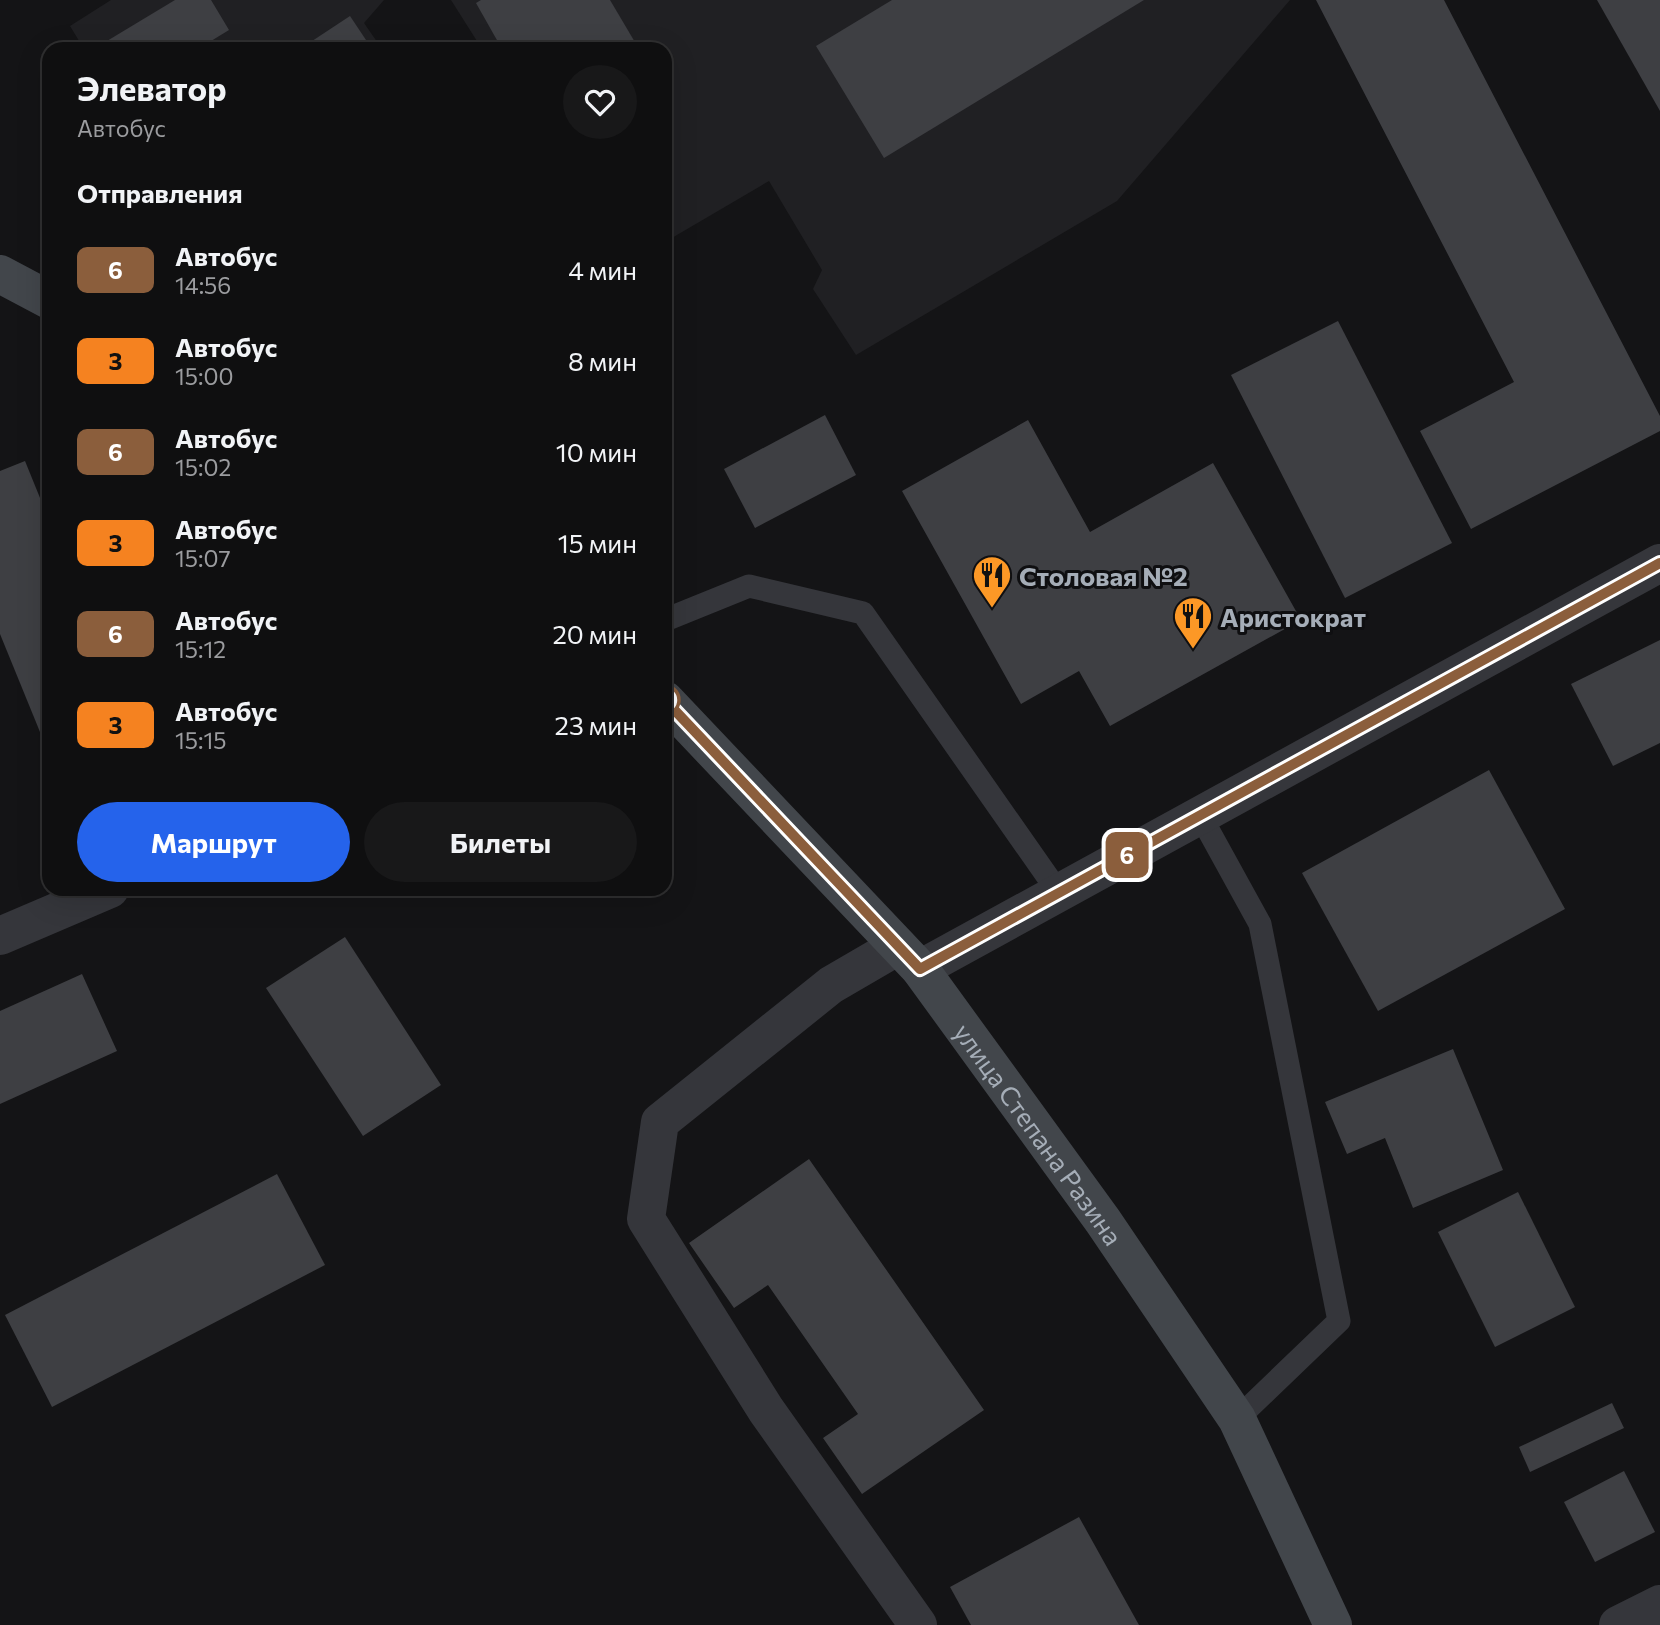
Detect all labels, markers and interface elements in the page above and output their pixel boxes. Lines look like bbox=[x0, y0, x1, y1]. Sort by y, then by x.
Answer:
button: heart bbox=[563, 65, 637, 139]
text: Элеватор bbox=[77, 67, 227, 108]
text: Автобус bbox=[77, 114, 166, 142]
text: Отправления bbox=[77, 177, 243, 208]
text: Автобус bbox=[175, 240, 277, 271]
text: 4 мин bbox=[568, 254, 637, 285]
text: 6 bbox=[108, 255, 123, 284]
text: 14:56 bbox=[175, 271, 231, 299]
text: Автобус bbox=[175, 331, 277, 362]
text: 8 мин bbox=[568, 345, 637, 376]
text: 3 bbox=[109, 346, 122, 375]
text: 15:00 bbox=[175, 362, 234, 390]
text: Автобус bbox=[175, 422, 277, 453]
text: 10 мин bbox=[556, 436, 637, 467]
text: 6 bbox=[108, 437, 123, 466]
text: 15:02 bbox=[175, 453, 231, 481]
text: Автобус bbox=[175, 513, 277, 544]
text: 15 мин bbox=[558, 527, 637, 558]
text: 3 bbox=[109, 528, 122, 557]
text: 15:07 bbox=[175, 544, 231, 572]
restaurant icon: Столовая №2 bbox=[971, 554, 1013, 609]
place label: Столовая №2 bbox=[1019, 560, 1188, 591]
restaurant icon: Аристократ bbox=[1172, 595, 1214, 650]
place label: Аристократ bbox=[1220, 601, 1366, 632]
text: Автобус bbox=[175, 604, 277, 635]
text: 20 мин bbox=[552, 618, 637, 649]
text: 6 bbox=[108, 619, 123, 648]
text: 15:12 bbox=[175, 635, 226, 663]
unlabelled marker bbox=[650, 685, 680, 715]
text: Автобус bbox=[175, 695, 277, 726]
text: 23 мин bbox=[555, 709, 637, 740]
text: 3 bbox=[109, 710, 122, 739]
text: 15:15 bbox=[175, 726, 227, 754]
button: Маршрут bbox=[77, 802, 350, 882]
button: Билеты bbox=[364, 802, 637, 882]
line badge: 6 bbox=[1104, 832, 1150, 878]
text: 6 bbox=[1120, 840, 1134, 869]
street label: улица Степана Разина bbox=[949, 1017, 1130, 1251]

